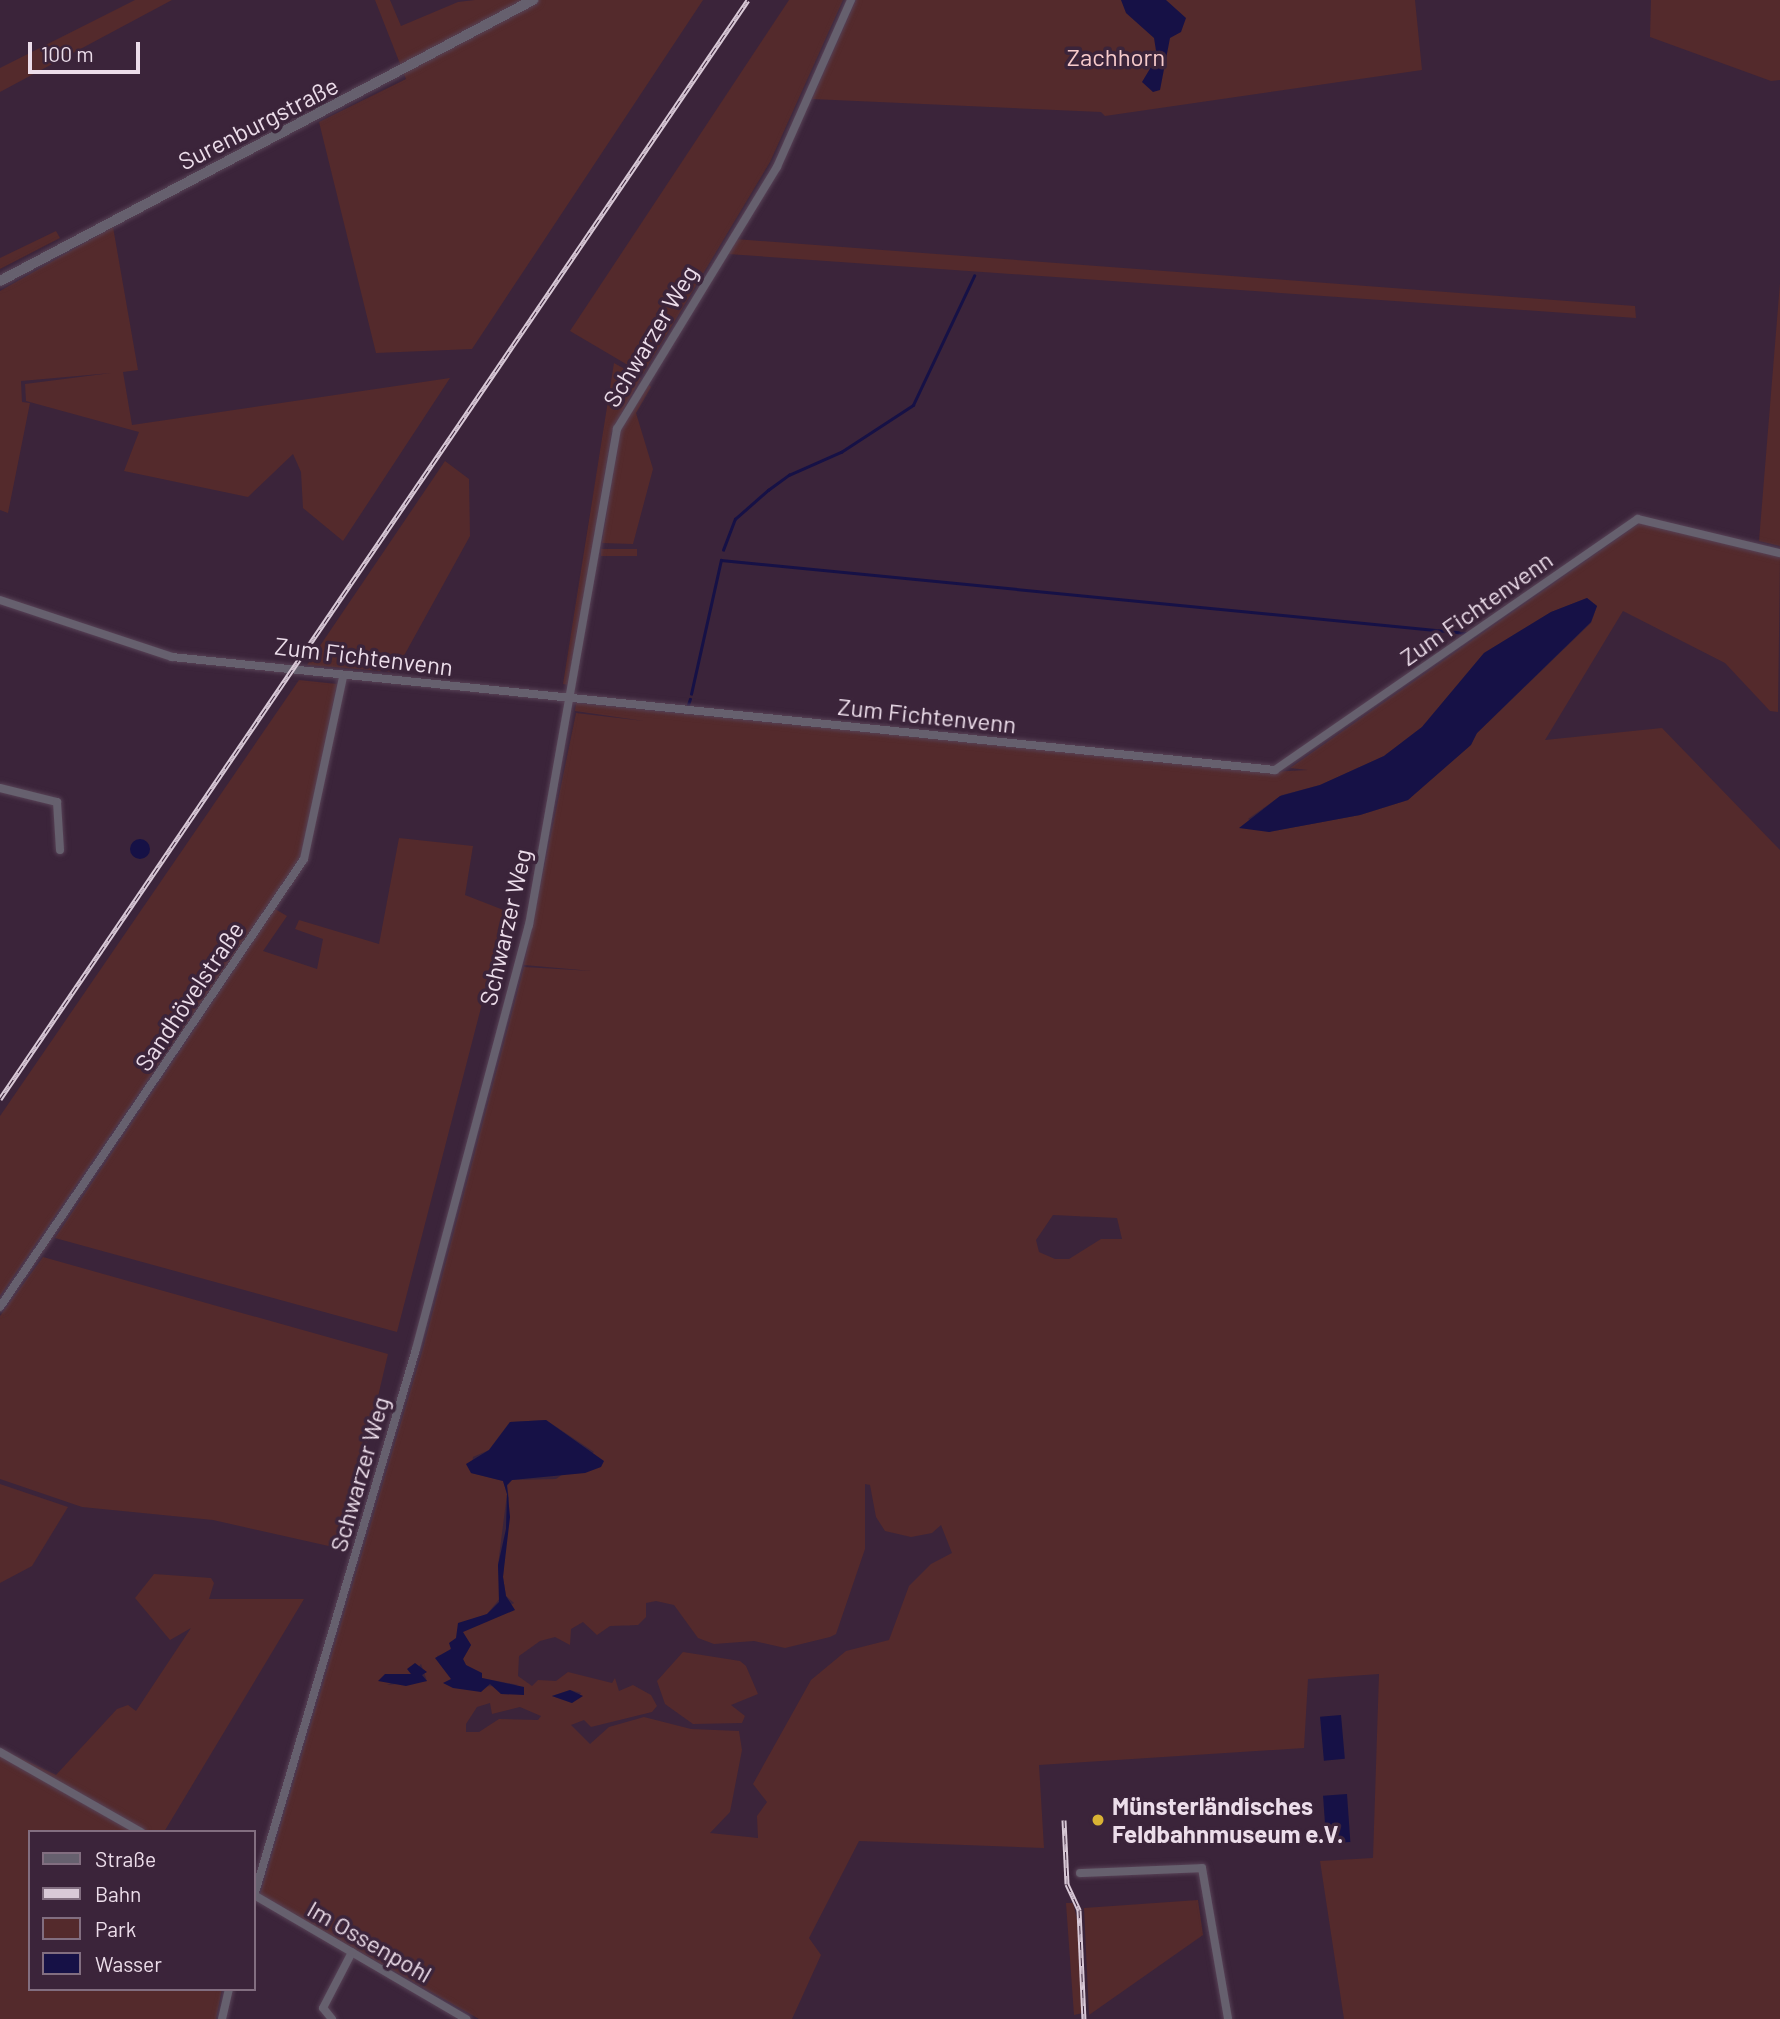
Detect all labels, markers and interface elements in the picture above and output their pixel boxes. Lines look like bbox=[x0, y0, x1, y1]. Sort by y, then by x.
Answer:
scale bar bbox=[32, 28, 144, 72]
text: 100 m bbox=[41, 41, 94, 66]
park label: Zachhorn bbox=[1067, 43, 1165, 71]
street label: Surenburgstraße bbox=[173, 70, 343, 176]
street label: Schwarzer Weg bbox=[596, 260, 704, 412]
street label: Zum Fichtenvenn bbox=[1394, 545, 1558, 671]
street label: Zum Fichtenvenn bbox=[273, 631, 455, 681]
street label: Zum Fichtenvenn bbox=[836, 691, 1018, 739]
street label: Schwarzer Weg bbox=[473, 846, 537, 1008]
street label: Sandhövelstraße bbox=[128, 916, 250, 1076]
street label: Schwarzer Weg bbox=[323, 1393, 395, 1555]
place label: Münsterländisches Feldbahnmuseum e.V. bbox=[1112, 1792, 1344, 1848]
marker: Münsterländisches Feldbahnmuseum e.V. bbox=[1090, 1812, 1106, 1828]
legend bbox=[28, 1830, 256, 1991]
text: Straße bbox=[95, 1846, 156, 1871]
text: Bahn bbox=[95, 1881, 141, 1906]
street label: Im Ossenpohl bbox=[303, 1894, 437, 1988]
text: Park bbox=[95, 1916, 136, 1941]
text: Wasser bbox=[95, 1951, 162, 1976]

